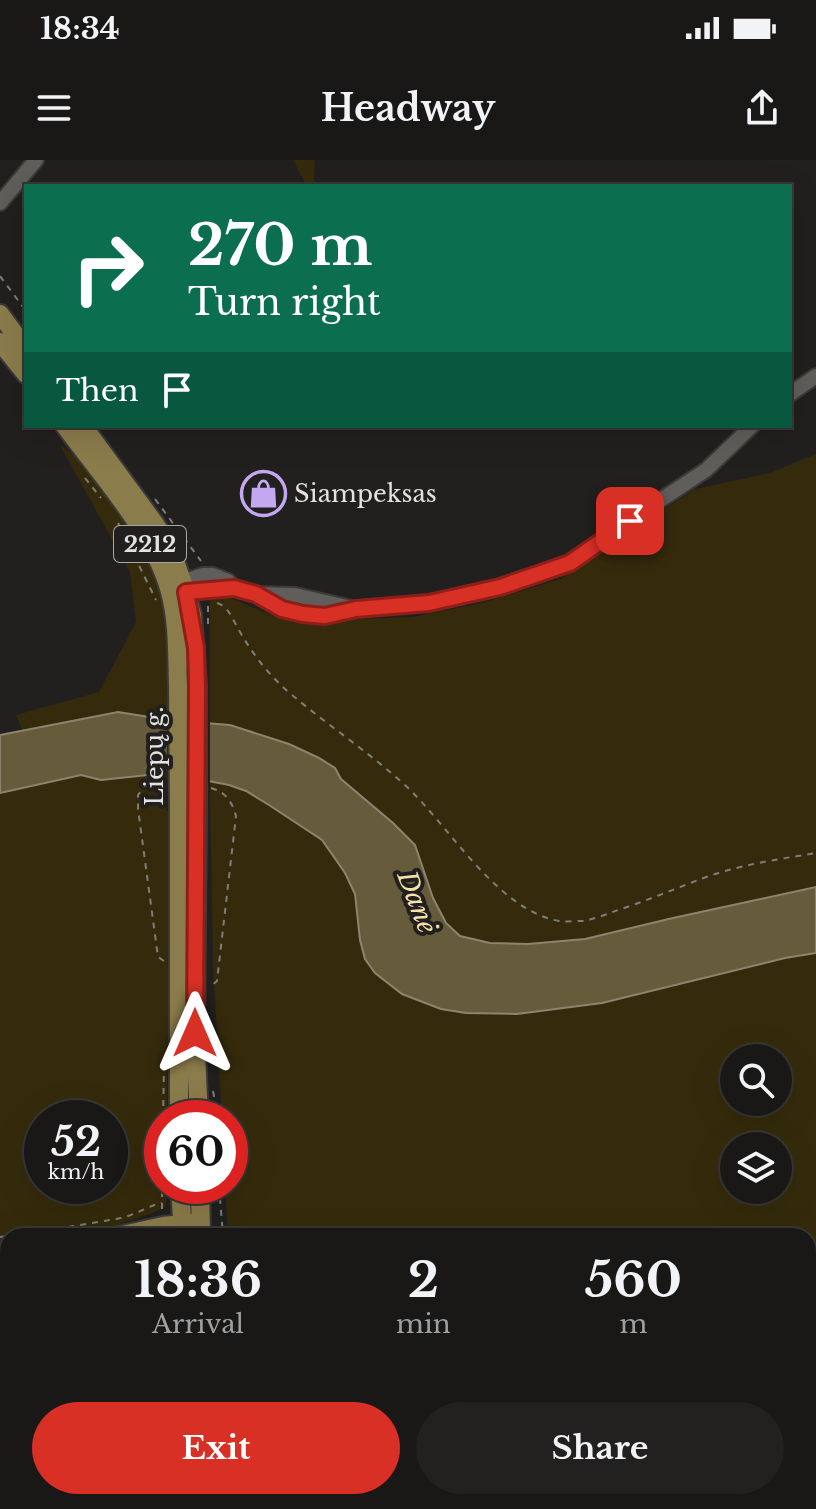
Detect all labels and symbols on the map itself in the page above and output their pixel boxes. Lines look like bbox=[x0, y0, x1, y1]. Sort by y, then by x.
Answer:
shop icon: Siampeksas bbox=[239, 469, 287, 517]
place label: Siampeksas bbox=[294, 479, 437, 508]
pin bbox=[596, 487, 664, 555]
road number: 2212 bbox=[114, 526, 186, 562]
street label: Liepų g. bbox=[140, 706, 169, 806]
water label: Danė bbox=[390, 865, 444, 938]
position arrow bbox=[153, 991, 237, 1075]
speed limit sign: 60 bbox=[144, 1100, 248, 1204]

